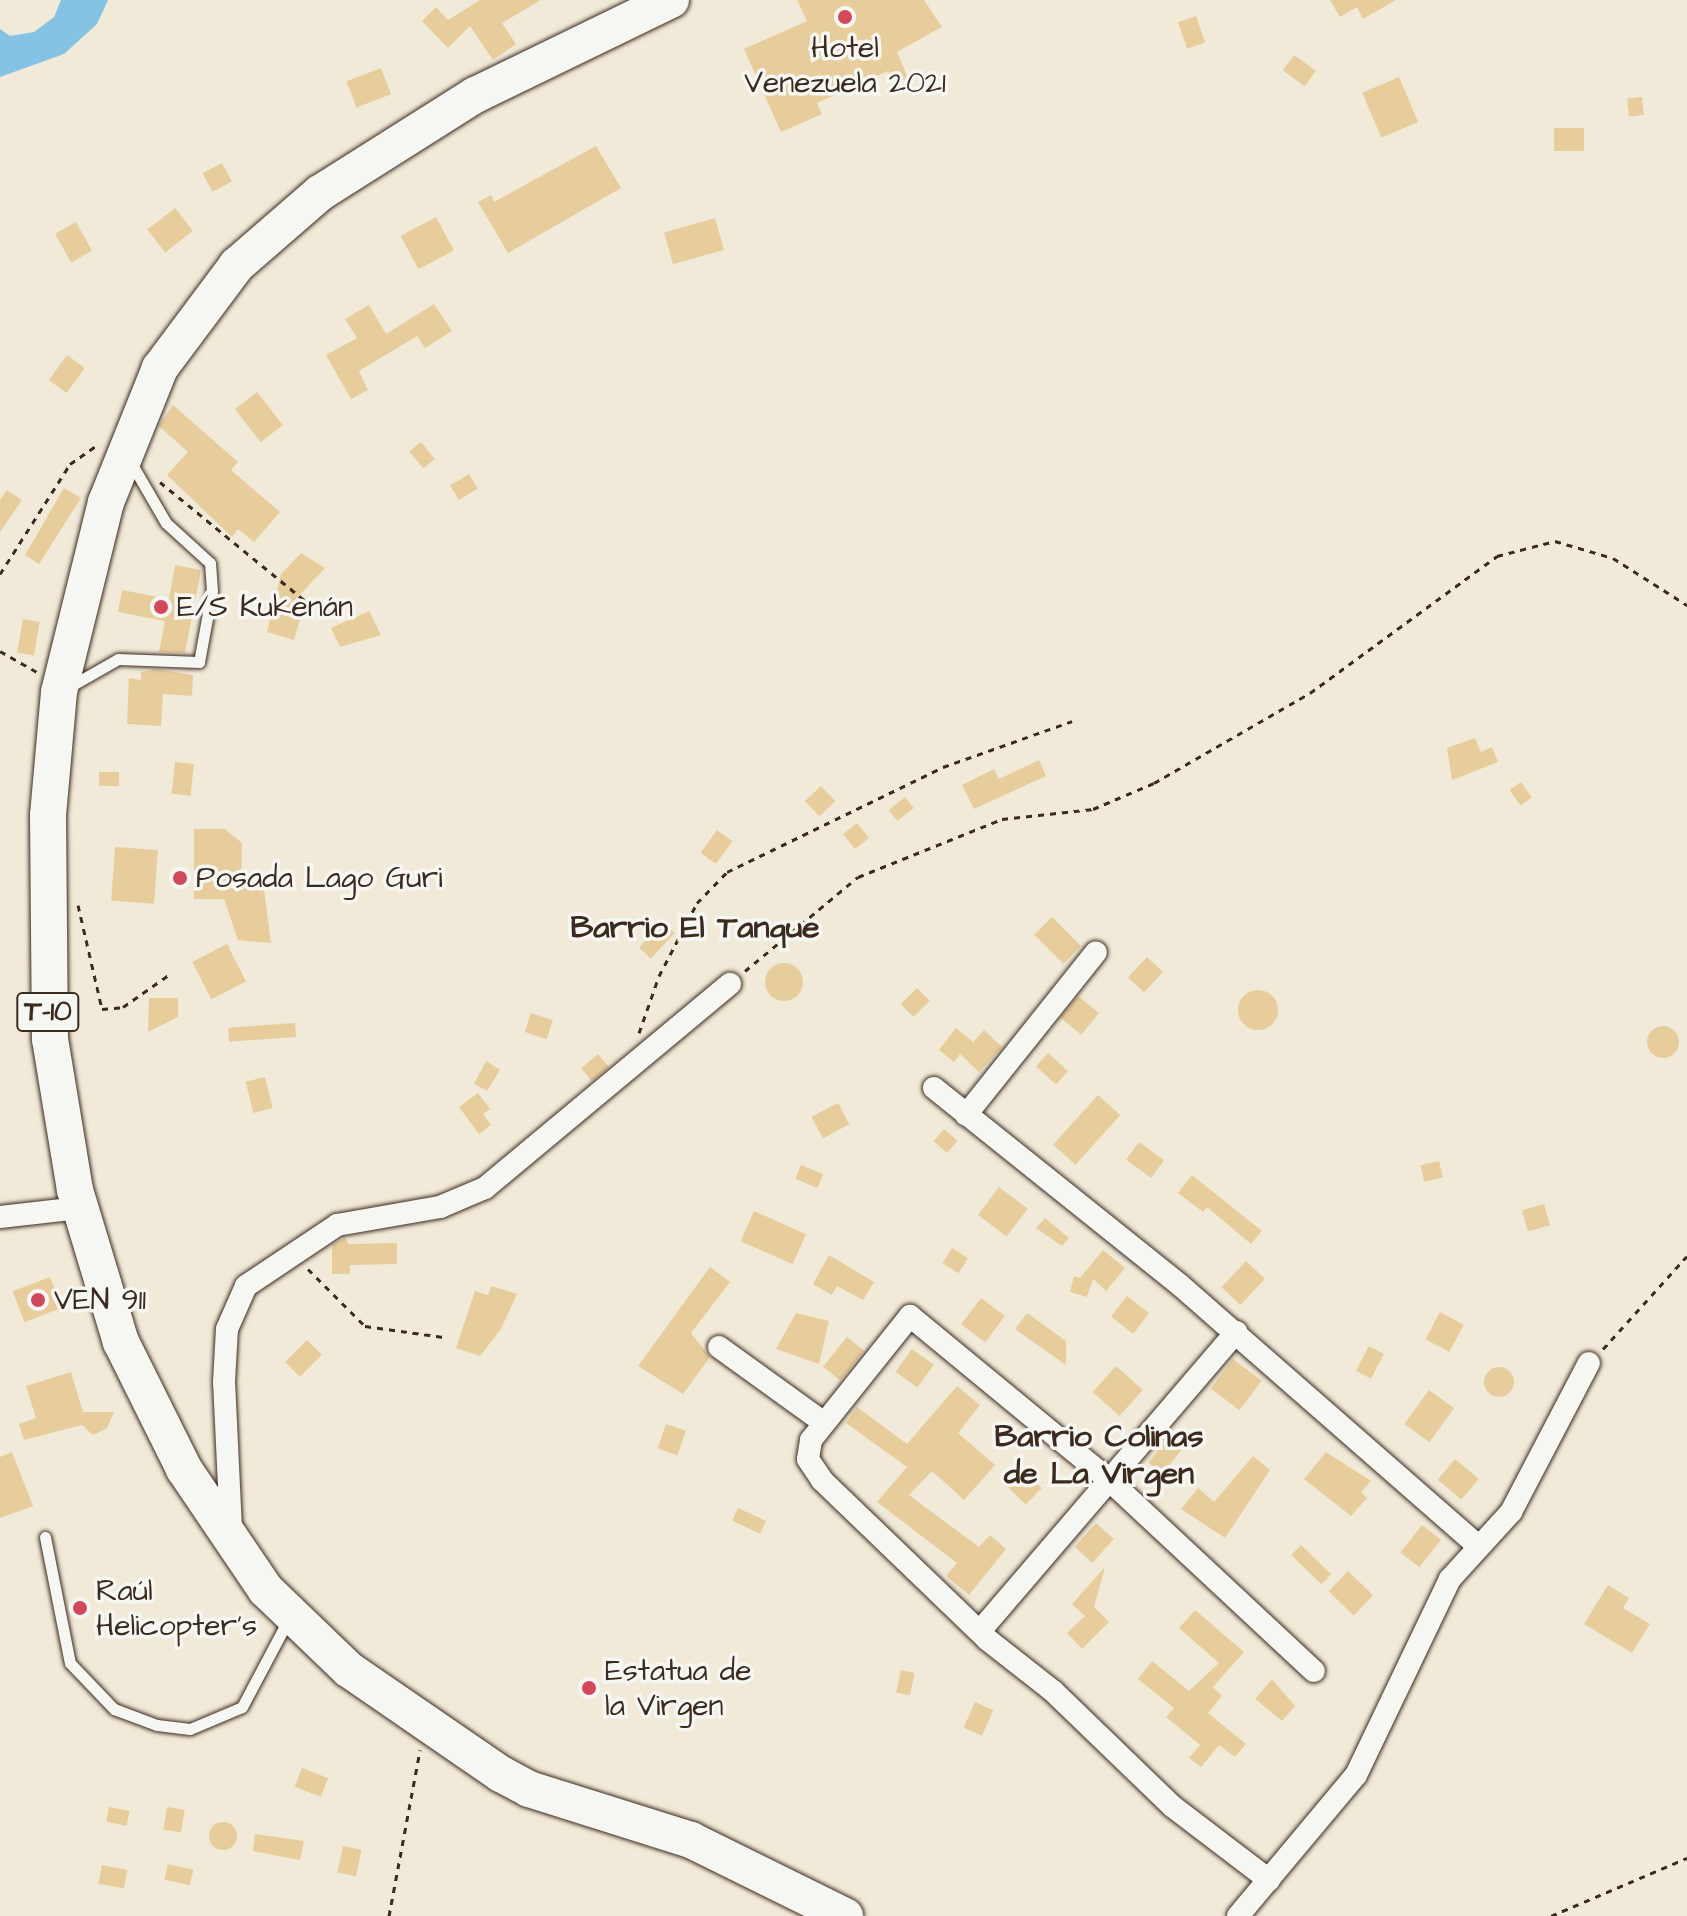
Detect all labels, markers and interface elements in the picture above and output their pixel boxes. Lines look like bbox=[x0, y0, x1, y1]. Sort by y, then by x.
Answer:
marker: Hotel Venezuela 2021 bbox=[836, 8, 854, 26]
place label: Hotel Venezuela 2021 bbox=[744, 30, 946, 100]
place label: E/S Kukenán bbox=[177, 589, 353, 625]
marker: E/S Kukenán bbox=[152, 598, 170, 616]
place label: Posada Lago Guri bbox=[196, 860, 442, 896]
marker: Posada Lago Guri bbox=[171, 869, 189, 887]
district label: Barrio El Tanque bbox=[570, 909, 820, 947]
road number: T-10 bbox=[16, 988, 80, 1036]
place label: VEN 911 bbox=[54, 1282, 146, 1318]
marker: VEN 911 bbox=[29, 1291, 47, 1309]
district label: Barrio Colinas de La Virgen bbox=[995, 1419, 1203, 1494]
place label: Raúl Helicopter's bbox=[96, 1573, 257, 1644]
marker: Raúl Helicopter's bbox=[71, 1599, 89, 1617]
place label: Estatua de la Virgen bbox=[605, 1653, 751, 1724]
marker: Estatua de la Virgen bbox=[580, 1679, 598, 1697]

